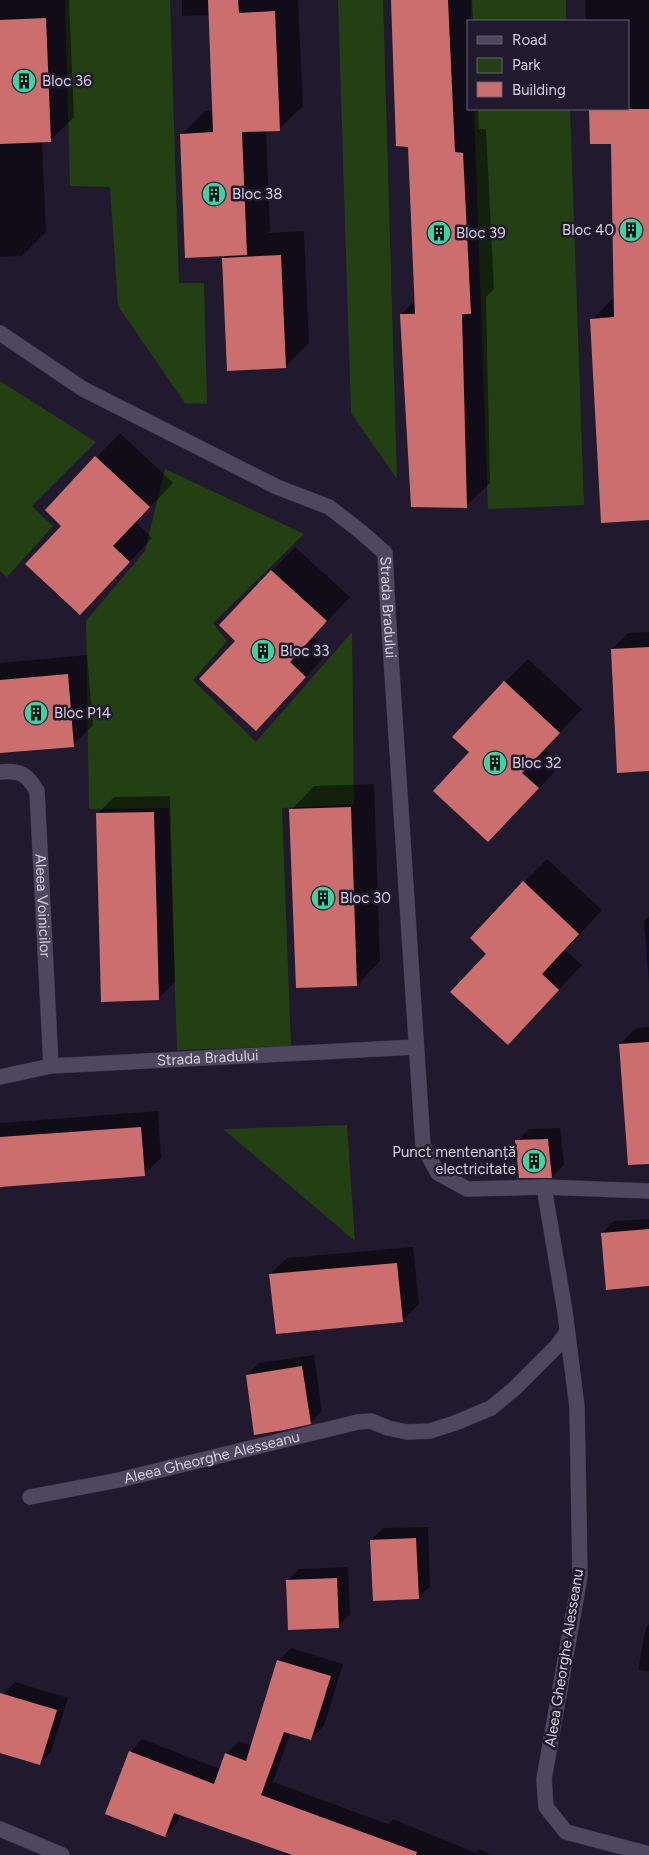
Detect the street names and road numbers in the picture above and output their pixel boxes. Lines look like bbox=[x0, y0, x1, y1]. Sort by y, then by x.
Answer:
street label: Strada Bradului bbox=[376, 556, 400, 659]
street label: Aleea Voinicilor bbox=[31, 853, 54, 958]
street label: Strada Bradului bbox=[156, 1046, 259, 1069]
street label: Aleea Gheorghe Alesseanu bbox=[122, 1427, 301, 1488]
street label: Aleea Gheorghe Alesseanu bbox=[541, 1568, 587, 1748]

